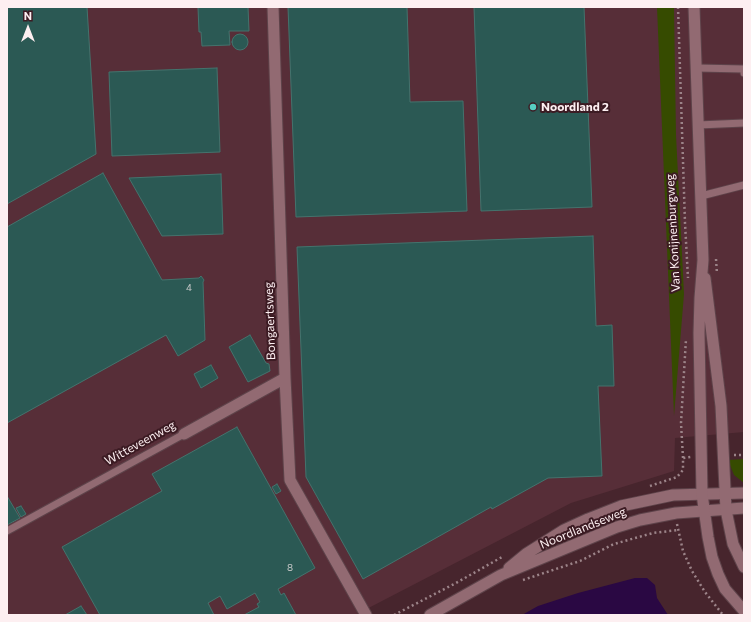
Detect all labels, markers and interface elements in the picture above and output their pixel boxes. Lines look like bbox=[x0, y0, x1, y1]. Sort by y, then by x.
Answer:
north arrow bbox=[8, 8, 48, 48]
text: N bbox=[24, 9, 32, 22]
place label: Noordland 2 bbox=[541, 100, 609, 114]
marker: Noordland 2 bbox=[528, 102, 538, 112]
street label: Van Konijnenburgweg bbox=[663, 174, 683, 292]
house number: 4 bbox=[186, 282, 192, 294]
street label: Bongaertsweg bbox=[261, 282, 279, 360]
street label: Witteveenweg bbox=[102, 418, 178, 468]
street label: Noordlandseweg bbox=[538, 504, 628, 552]
house number: 8 bbox=[287, 562, 293, 574]

